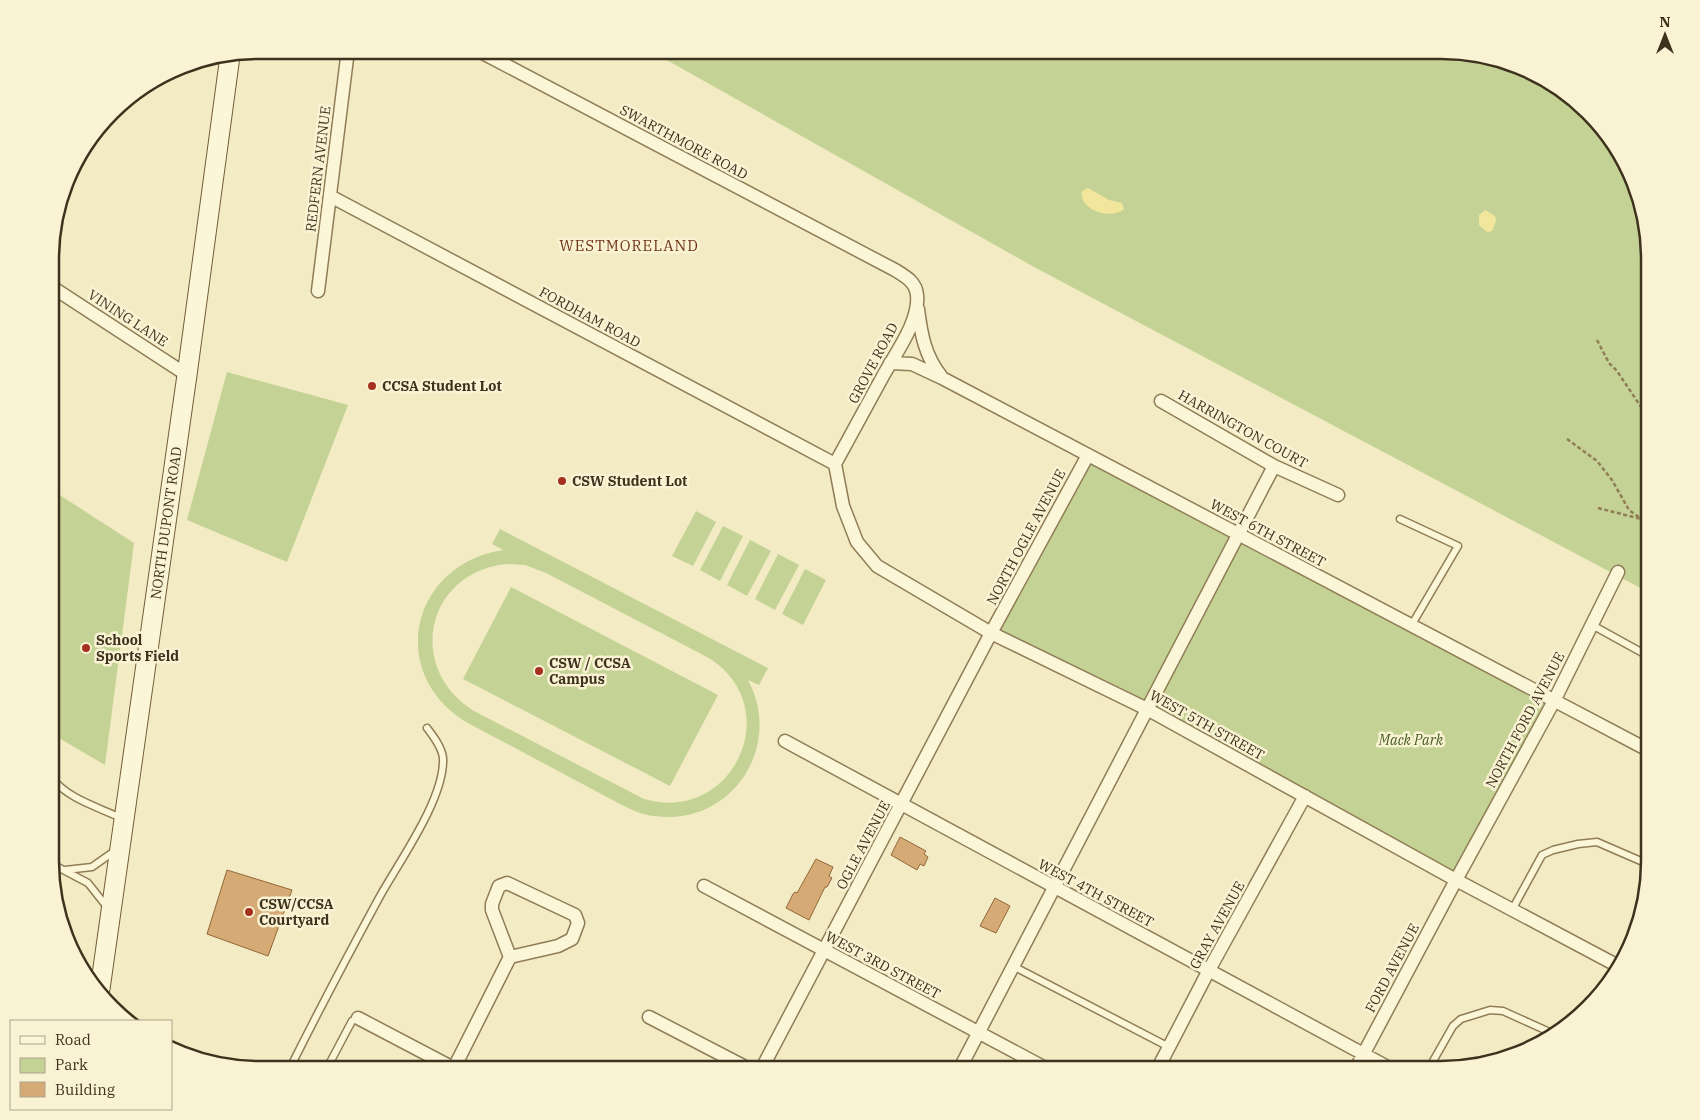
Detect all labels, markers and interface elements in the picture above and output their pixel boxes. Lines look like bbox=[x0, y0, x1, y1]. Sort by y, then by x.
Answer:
north arrow bbox=[1640, 10, 1690, 60]
text: N bbox=[1659, 13, 1671, 31]
street label: SWARTHMORE ROAD bbox=[617, 101, 751, 183]
street label: REDFERN AVENUE bbox=[301, 105, 335, 233]
district label: WESTMORELAND bbox=[559, 236, 699, 255]
street label: FORDHAM ROAD bbox=[536, 283, 644, 351]
street label: VINING LANE bbox=[84, 285, 172, 351]
street label: GROVE ROAD bbox=[844, 319, 902, 407]
place label: CCSA Student Lot bbox=[382, 377, 502, 395]
marker: CCSA Student Lot bbox=[366, 380, 378, 392]
street label: HARRINGTON COURT bbox=[1175, 386, 1311, 472]
street label: NORTH DUPONT ROAD bbox=[146, 445, 186, 601]
street label: NORTH OGLE AVENUE bbox=[982, 466, 1070, 608]
place label: CSW Student Lot bbox=[572, 472, 687, 490]
marker: CSW Student Lot bbox=[556, 475, 568, 487]
street label: WEST 6TH STREET bbox=[1207, 495, 1329, 571]
place label: School Sports Field bbox=[96, 631, 179, 665]
marker: School Sports Field bbox=[80, 642, 92, 654]
street label: NORTH FORD AVENUE bbox=[1481, 649, 1569, 791]
place label: CSW / CCSA Campus bbox=[549, 654, 631, 688]
marker: CSW / CCSA Campus bbox=[533, 665, 545, 677]
street label: WEST 5TH STREET bbox=[1146, 686, 1268, 764]
park label: Mack Park bbox=[1378, 731, 1444, 749]
street label: OGLE AVENUE bbox=[832, 797, 894, 893]
street label: WEST 4TH STREET bbox=[1035, 855, 1157, 931]
street label: GRAY AVENUE bbox=[1185, 878, 1249, 972]
place label: CSW/CCSA Courtyard bbox=[259, 895, 334, 929]
marker: CSW/CCSA Courtyard bbox=[243, 906, 255, 918]
street label: FORD AVENUE bbox=[1361, 920, 1423, 1016]
street label: WEST 3RD STREET bbox=[822, 927, 944, 1003]
legend bbox=[10, 1020, 172, 1110]
text: Road bbox=[55, 1030, 91, 1049]
text: Park bbox=[55, 1055, 88, 1074]
text: Building bbox=[55, 1080, 115, 1099]

